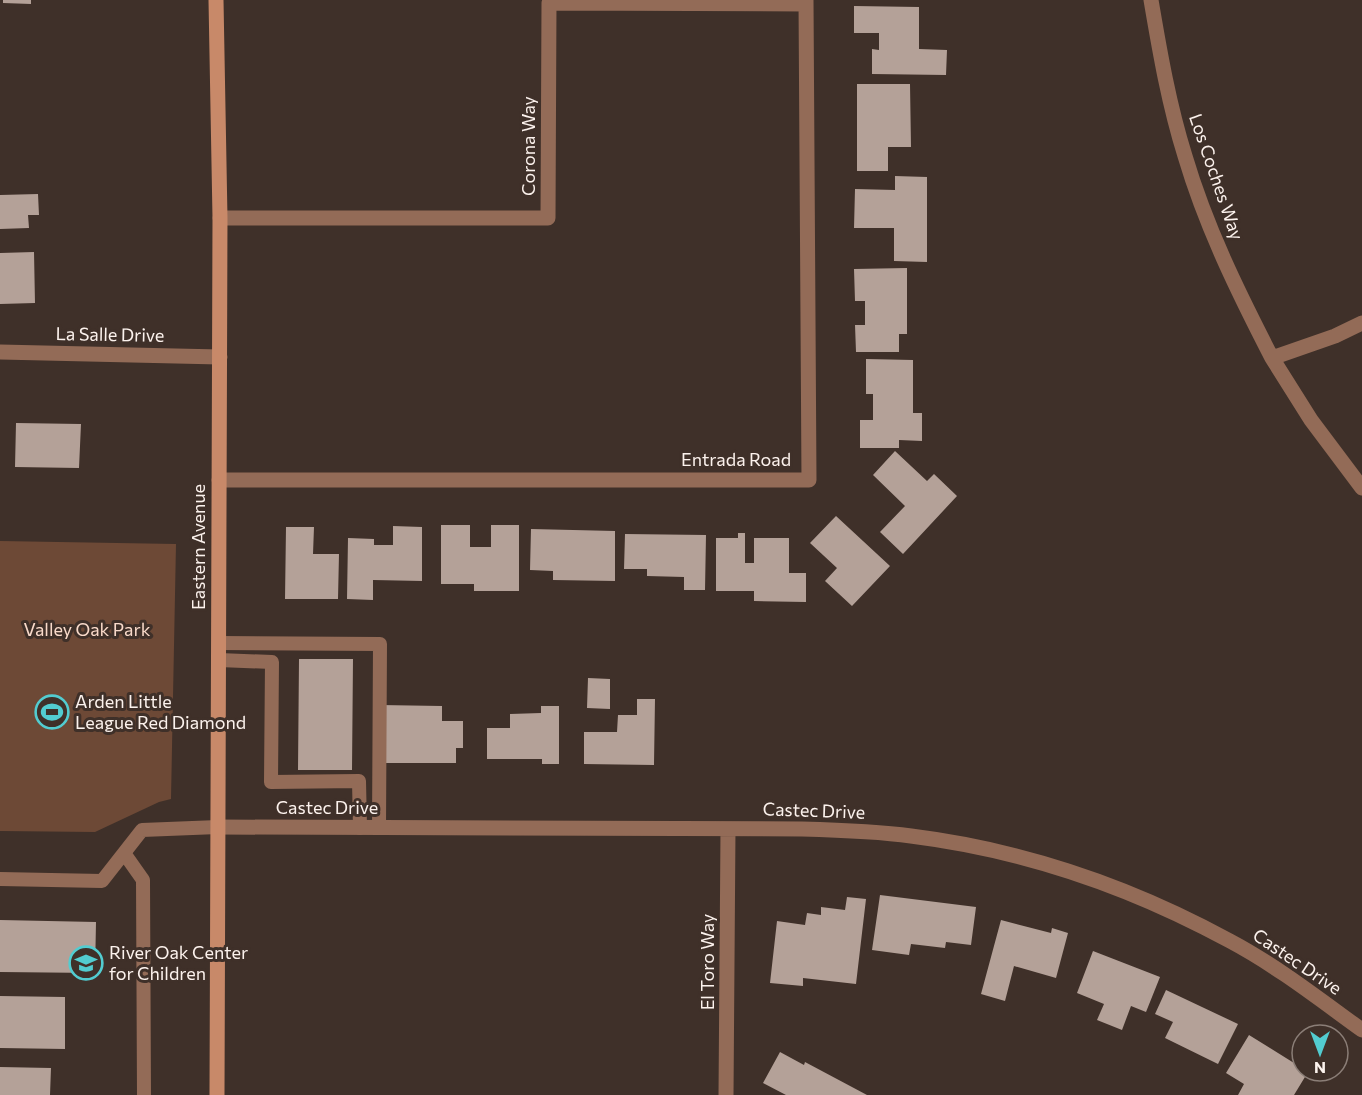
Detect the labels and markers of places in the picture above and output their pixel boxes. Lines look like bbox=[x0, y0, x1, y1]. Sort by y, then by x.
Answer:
place label: Arden Little League Red Diamond bbox=[75, 690, 246, 733]
sports icon: Arden Little League Red Diamond bbox=[34, 694, 70, 730]
place label: River Oak Center for Children bbox=[109, 941, 248, 984]
school or university icon: River Oak Center for Children bbox=[68, 945, 104, 981]

